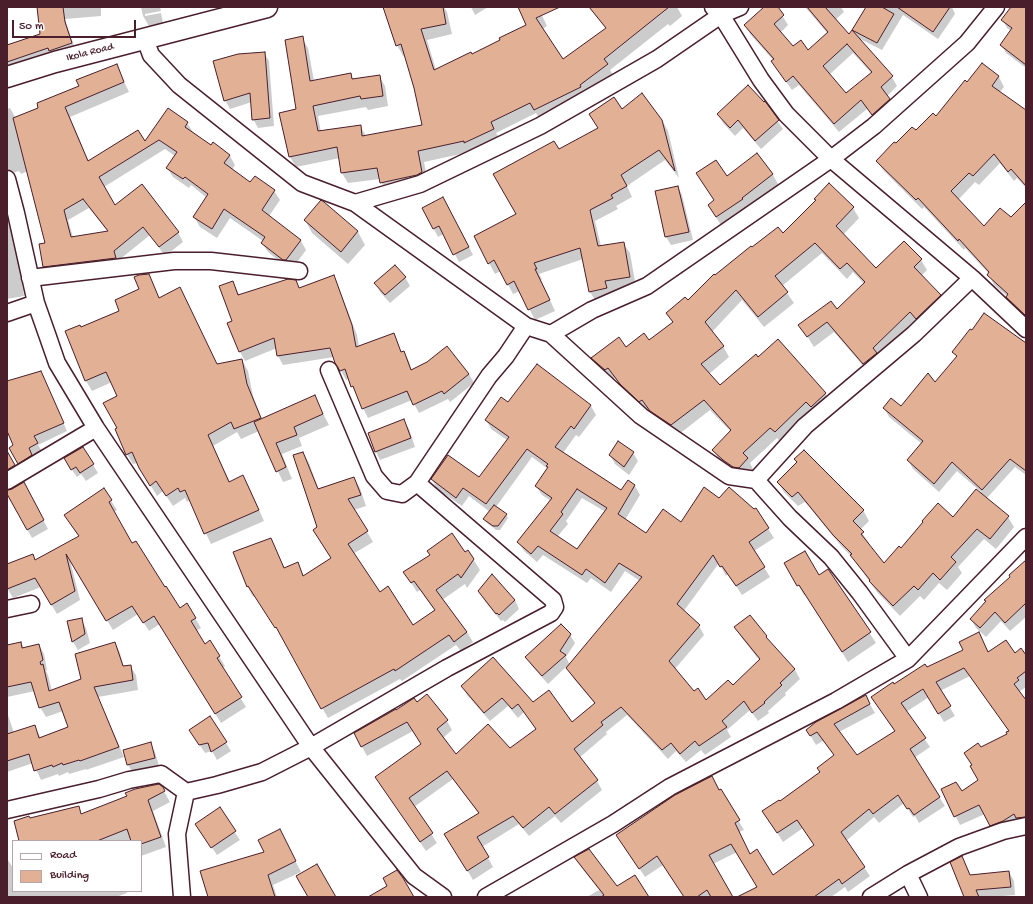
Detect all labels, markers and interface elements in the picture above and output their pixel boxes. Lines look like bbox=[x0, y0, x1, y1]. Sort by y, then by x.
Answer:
scale bar bbox=[14, 12, 138, 38]
text: 50 m bbox=[19, 20, 44, 34]
street label: Ikola Road bbox=[65, 41, 115, 65]
legend bbox=[12, 840, 142, 892]
text: Road bbox=[50, 849, 76, 863]
text: Building bbox=[50, 869, 89, 883]

